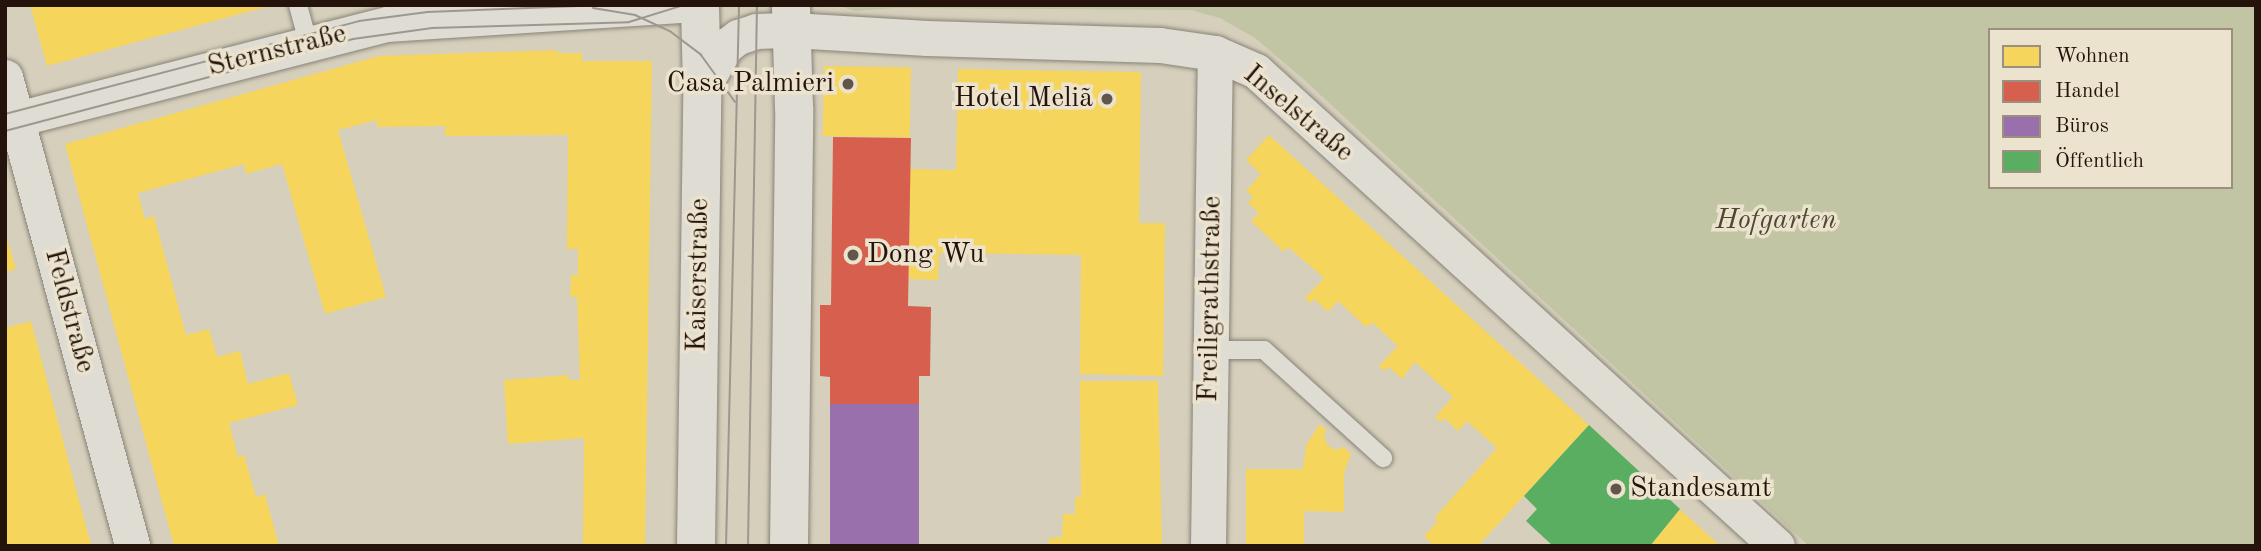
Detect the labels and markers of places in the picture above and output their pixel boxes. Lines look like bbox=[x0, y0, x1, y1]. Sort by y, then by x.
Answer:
place label: Casa Palmieri bbox=[667, 67, 834, 101]
marker: Casa Palmieri bbox=[840, 76, 856, 92]
place label: Hotel Meliã bbox=[954, 82, 1093, 116]
marker: Hotel Meliã bbox=[1099, 91, 1115, 107]
place label: Dong Wu bbox=[867, 238, 984, 272]
marker: Dong Wu bbox=[845, 247, 861, 263]
place label: Standesamt bbox=[1630, 472, 1772, 506]
marker: Standesamt bbox=[1608, 481, 1624, 497]

